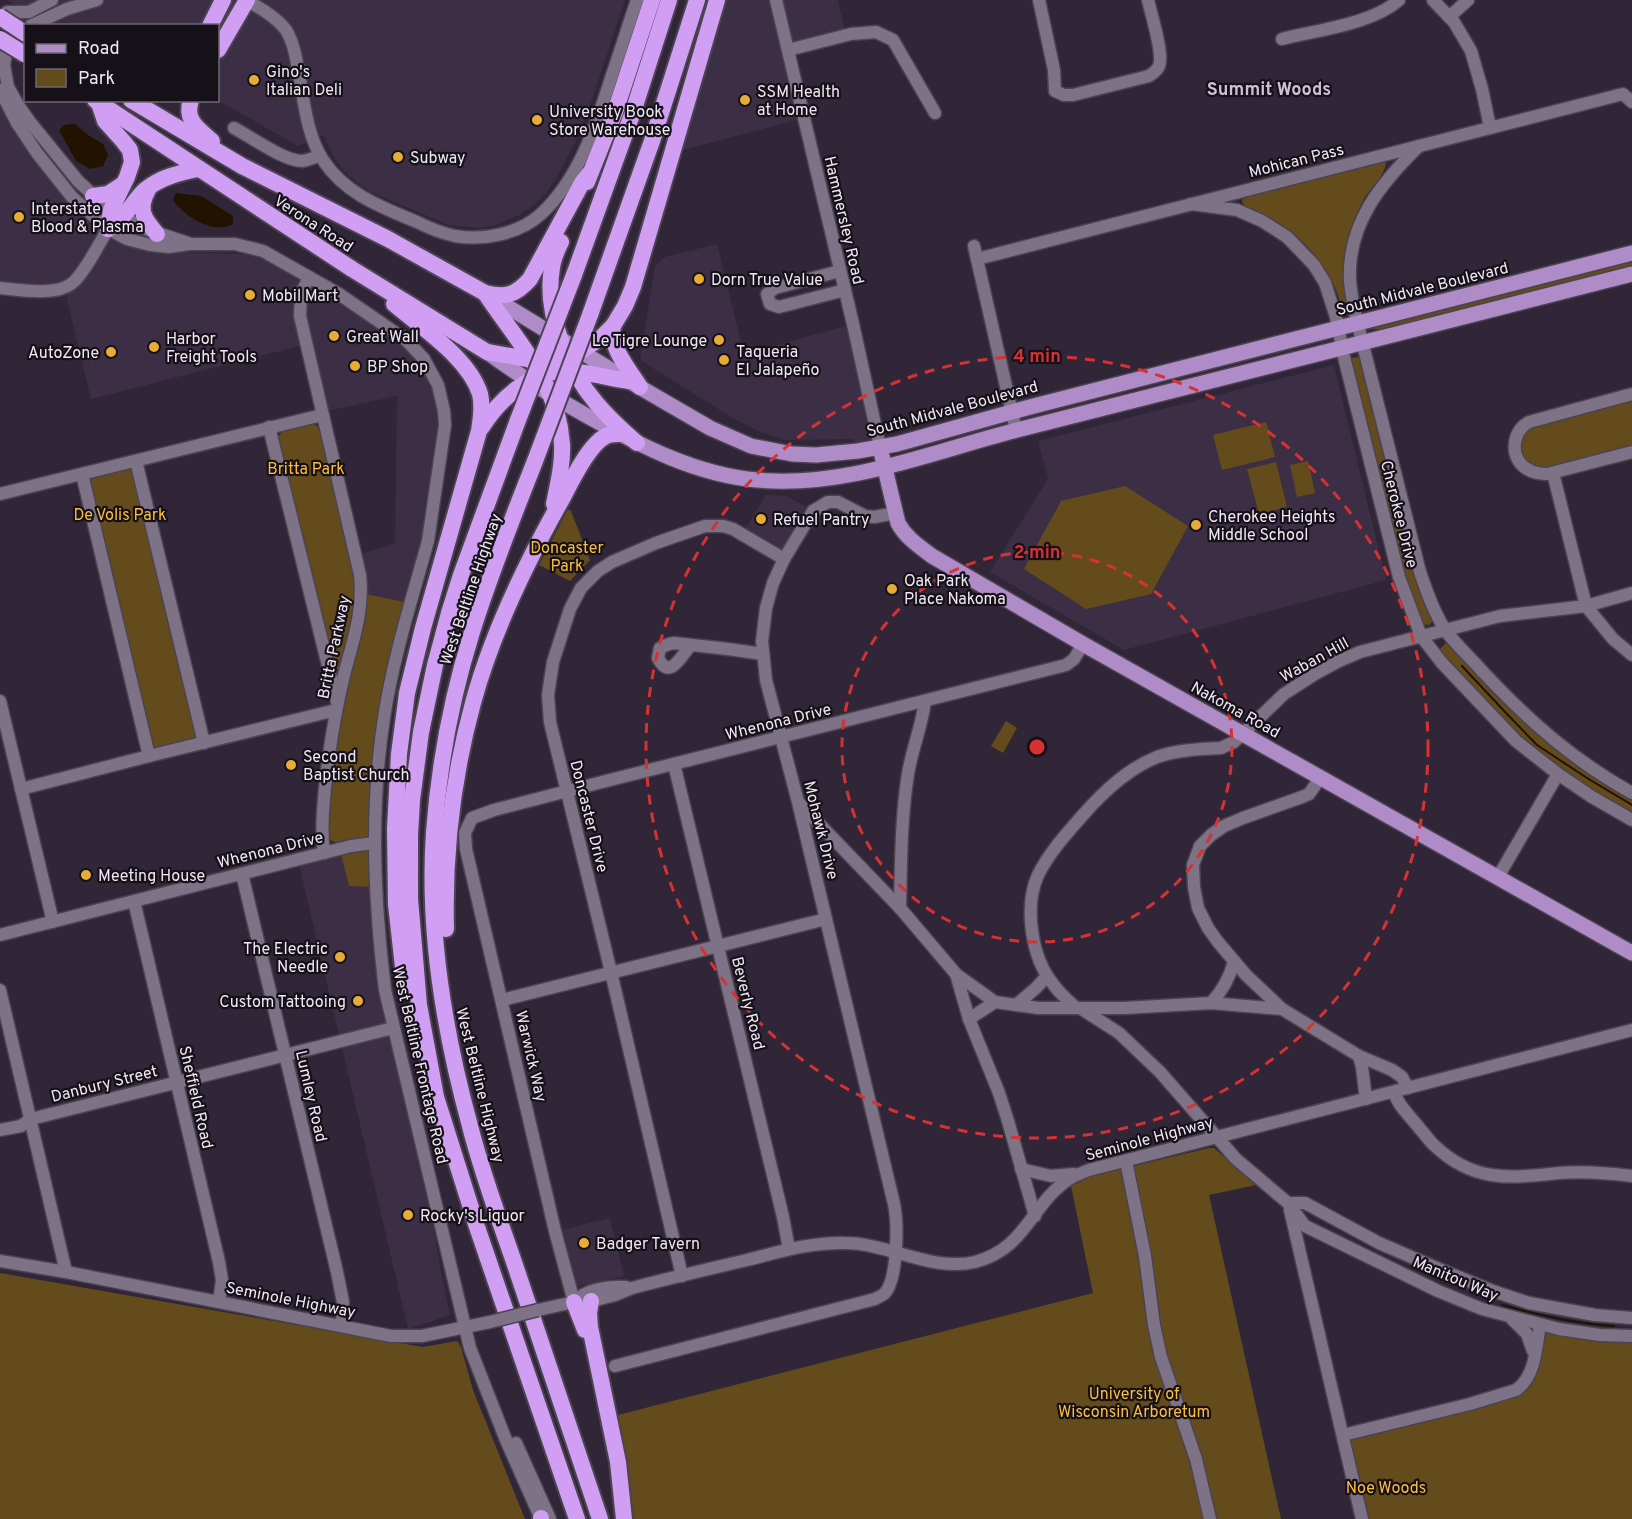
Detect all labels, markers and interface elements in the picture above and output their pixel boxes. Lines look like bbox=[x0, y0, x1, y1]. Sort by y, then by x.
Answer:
legend bbox=[24, 24, 219, 102]
text: Road bbox=[78, 38, 120, 61]
place label: Gino's Italian Deli bbox=[266, 63, 342, 101]
text: Park bbox=[78, 68, 115, 91]
marker: Gino's Italian Deli bbox=[247, 73, 261, 87]
district label: Summit Woods bbox=[1207, 79, 1331, 102]
place label: SSM Health at Home bbox=[757, 83, 840, 121]
marker: SSM Health at Home bbox=[738, 93, 752, 107]
place label: University Book Store Warehouse bbox=[549, 103, 670, 141]
marker: University Book Store Warehouse bbox=[530, 113, 544, 127]
street label: Mohican Pass bbox=[1247, 140, 1346, 183]
place label: Subway bbox=[410, 149, 466, 169]
marker: Subway bbox=[391, 150, 405, 164]
street label: Hammersley Road bbox=[819, 154, 868, 287]
street label: Verona Road bbox=[269, 192, 356, 258]
place label: Interstate Blood & Plasma bbox=[31, 200, 144, 238]
marker: Interstate Blood & Plasma bbox=[12, 210, 26, 224]
street label: South Midvale Boulevard bbox=[1334, 259, 1511, 321]
place label: Dorn True Value bbox=[711, 271, 823, 291]
marker: Dorn True Value bbox=[692, 272, 706, 286]
place label: Mobil Mart bbox=[262, 287, 338, 307]
marker: Mobil Mart bbox=[243, 288, 257, 302]
place label: Great Wall bbox=[346, 328, 419, 348]
marker: Great Wall bbox=[327, 329, 341, 343]
place label: Harbor Freight Tools bbox=[166, 330, 257, 368]
place label: Le Tigre Lounge bbox=[592, 332, 707, 352]
marker: Le Tigre Lounge bbox=[712, 333, 726, 347]
marker: Harbor Freight Tools bbox=[147, 340, 161, 354]
place label: Taqueria El Jalapeño bbox=[736, 343, 820, 381]
place label: AutoZone bbox=[28, 344, 99, 364]
marker: AutoZone bbox=[104, 345, 118, 359]
text: 4 min bbox=[1013, 346, 1061, 369]
marker: Taqueria El Jalapeño bbox=[717, 353, 731, 367]
place label: BP Shop bbox=[367, 358, 428, 378]
marker: BP Shop bbox=[348, 359, 362, 373]
street label: South Midvale Boulevard bbox=[865, 377, 1041, 442]
street label: Cherokee Drive bbox=[1375, 459, 1421, 570]
park label: Britta Park bbox=[267, 460, 345, 480]
park label: De Volis Park bbox=[74, 506, 166, 526]
place label: Cherokee Heights Middle School bbox=[1208, 508, 1336, 546]
street label: West Beltline Highway bbox=[437, 511, 507, 668]
place label: Refuel Pantry bbox=[773, 511, 869, 531]
marker: Refuel Pantry bbox=[754, 512, 768, 526]
marker: Cherokee Heights Middle School bbox=[1189, 518, 1203, 532]
park label: Doncaster Park bbox=[530, 539, 604, 577]
text: 2 min bbox=[1013, 542, 1061, 565]
place label: Oak Park Place Nakoma bbox=[904, 572, 1006, 610]
marker: Oak Park Place Nakoma bbox=[885, 582, 899, 596]
street label: Britta Parkway bbox=[314, 594, 356, 701]
street label: Waban Hill bbox=[1277, 634, 1353, 688]
street label: Nakoma Road bbox=[1187, 678, 1283, 743]
street label: Whenona Drive bbox=[723, 700, 834, 746]
centre of rings bbox=[1027, 737, 1047, 757]
place label: Second Baptist Church bbox=[303, 748, 409, 786]
marker: Second Baptist Church bbox=[284, 758, 298, 772]
street label: Doncaster Drive bbox=[564, 758, 612, 875]
street label: Mohawk Drive bbox=[798, 779, 842, 882]
street label: Whenona Drive bbox=[215, 828, 326, 874]
place label: Meeting House bbox=[98, 867, 205, 887]
marker: Meeting House bbox=[79, 868, 93, 882]
place label: The Electric Needle bbox=[243, 940, 328, 978]
marker: The Electric Needle bbox=[333, 950, 347, 964]
street label: Beverly Road bbox=[726, 955, 768, 1052]
street label: West Beltline Frontage Road bbox=[387, 965, 452, 1166]
place label: Custom Tattooing bbox=[219, 993, 346, 1013]
marker: Custom Tattooing bbox=[351, 994, 365, 1008]
street label: West Beltline Highway bbox=[450, 1006, 508, 1165]
street label: Warwick Way bbox=[510, 1009, 550, 1104]
street label: Sheffield Road bbox=[174, 1044, 217, 1151]
street label: Lumley Road bbox=[290, 1049, 330, 1144]
street label: Danbury Street bbox=[49, 1062, 160, 1108]
street label: Seminole Highway bbox=[1083, 1113, 1216, 1167]
place label: Rocky's Liquor bbox=[420, 1207, 525, 1227]
marker: Rocky's Liquor bbox=[401, 1208, 415, 1222]
place label: Badger Tavern bbox=[596, 1235, 700, 1255]
marker: Badger Tavern bbox=[577, 1236, 591, 1250]
street label: Manitou Way bbox=[1409, 1253, 1501, 1307]
street label: Seminole Highway bbox=[224, 1279, 357, 1323]
park label: University of Wisconsin Arboretum bbox=[1058, 1385, 1210, 1423]
park label: Noe Woods bbox=[1346, 1479, 1426, 1499]

